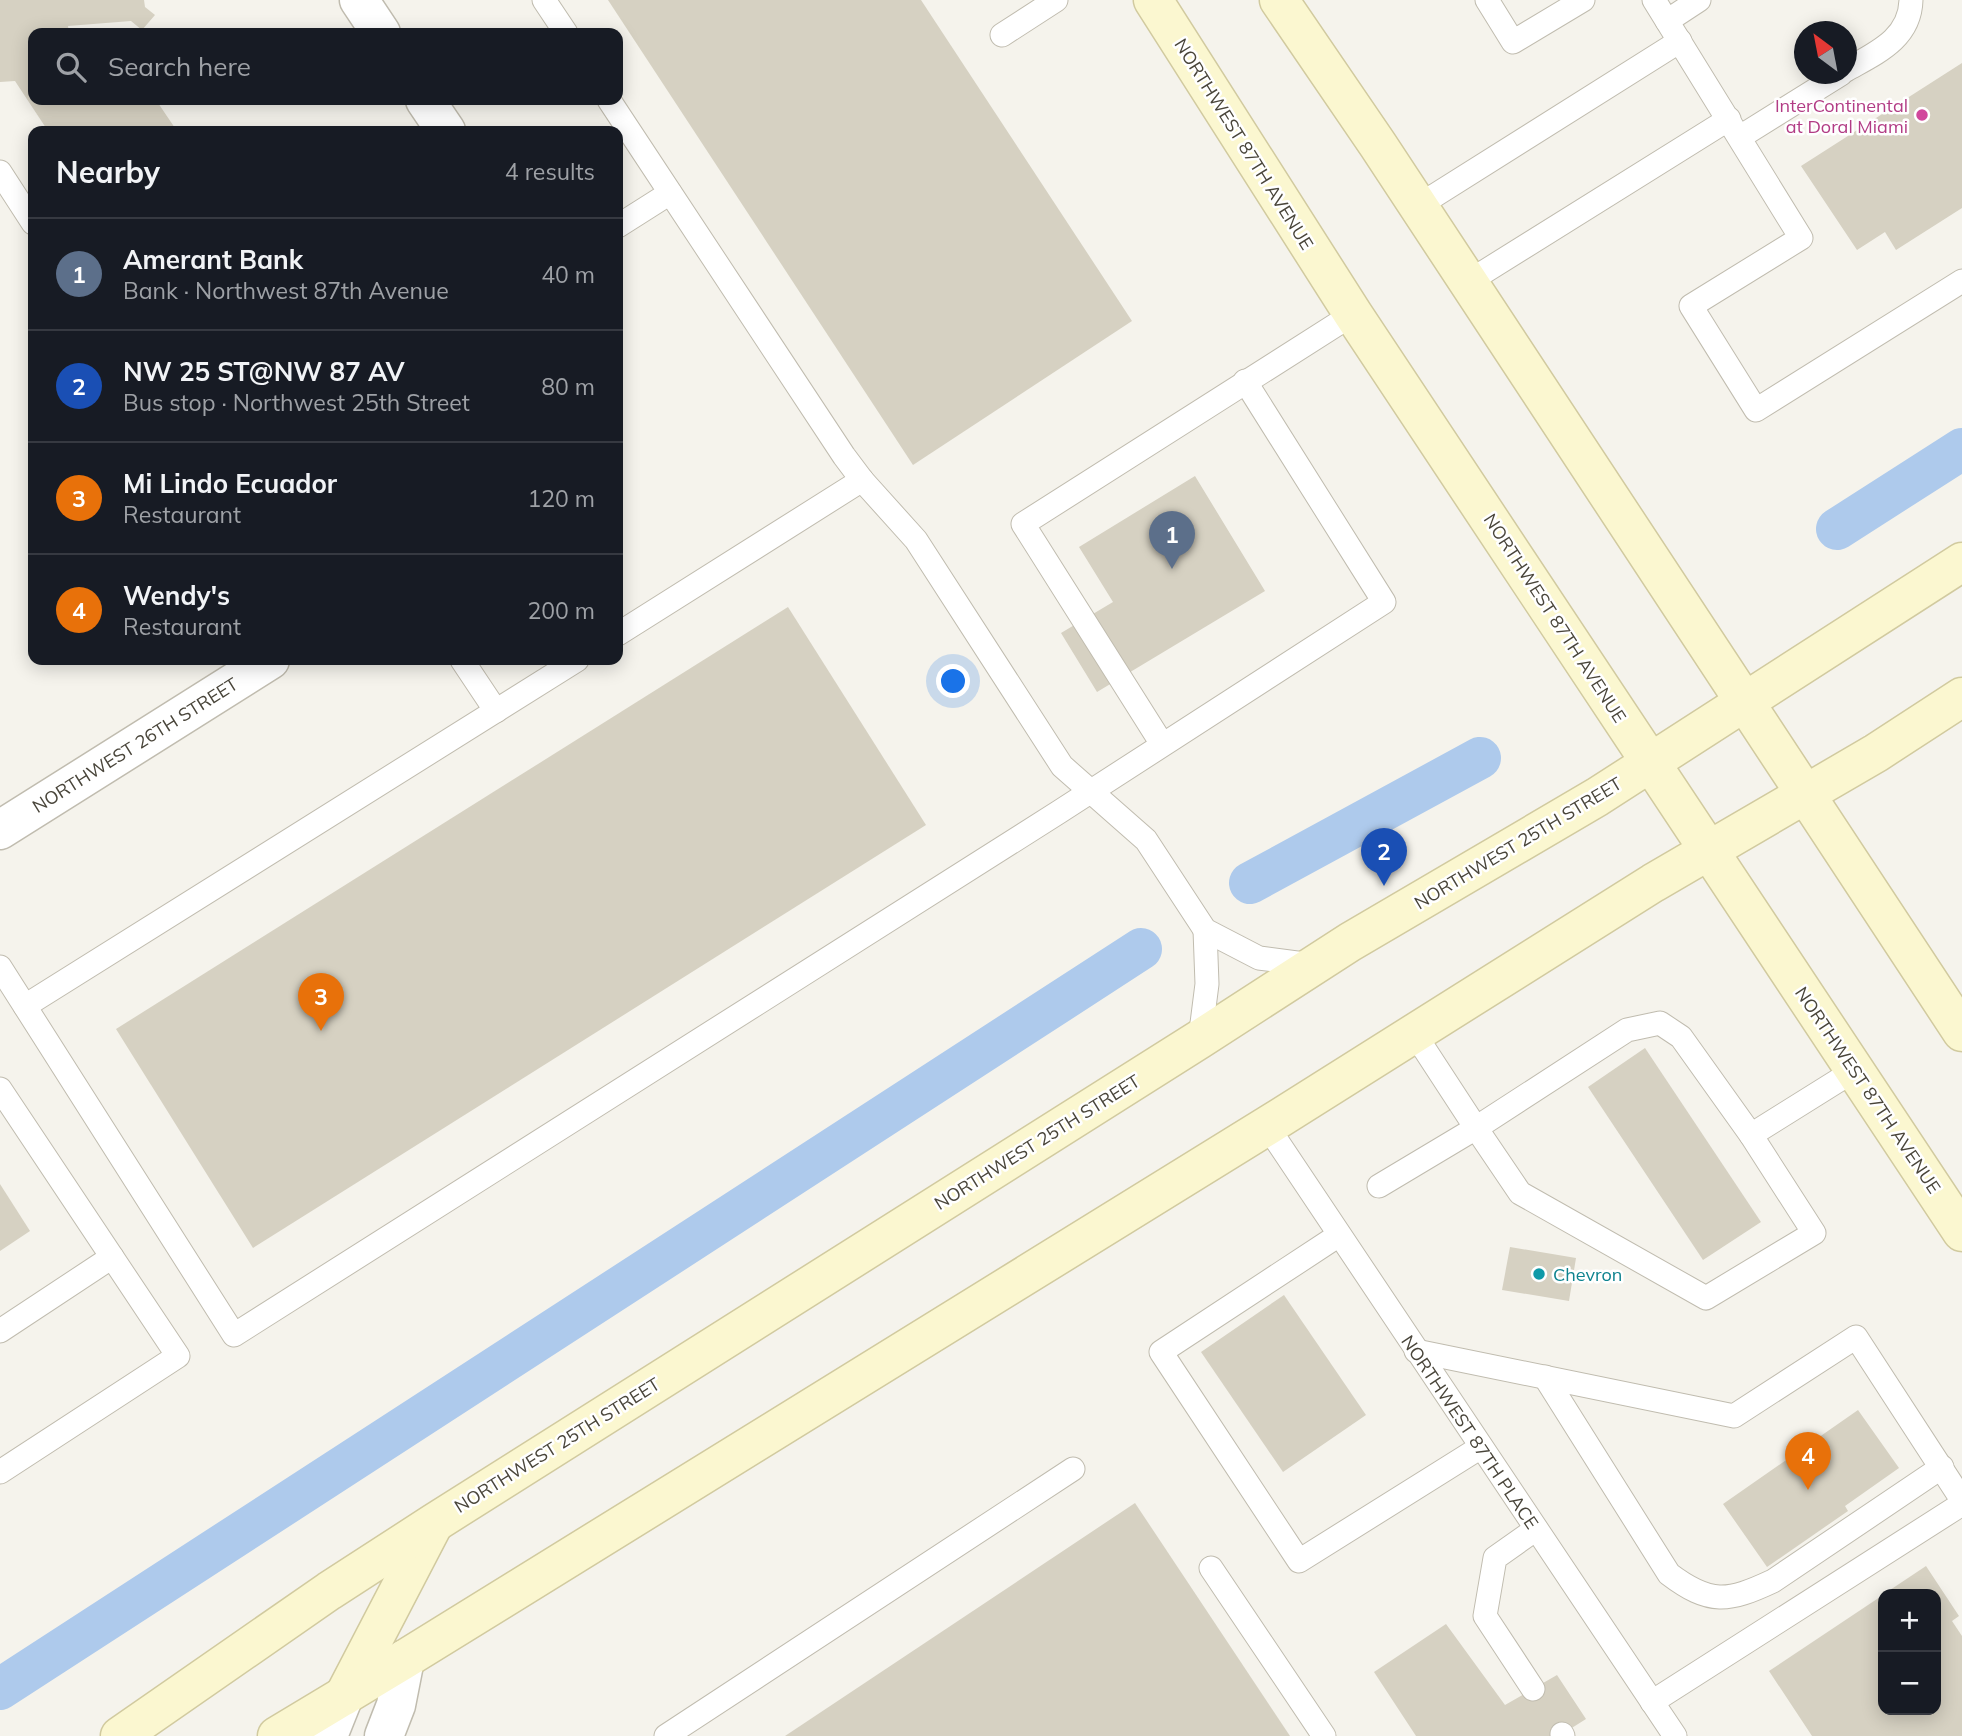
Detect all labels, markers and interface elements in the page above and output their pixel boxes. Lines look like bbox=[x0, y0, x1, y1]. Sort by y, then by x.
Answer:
north arrow bbox=[1794, 21, 1857, 84]
search box bbox=[28, 28, 623, 105]
street label: NORTHWEST 87TH AVENUE bbox=[1169, 34, 1319, 254]
icon: search bbox=[52, 48, 90, 86]
text: Search here bbox=[108, 50, 251, 83]
place label: InterContinental at Doral Miami bbox=[1775, 94, 1908, 138]
marker: InterContinental at Doral Miami bbox=[1914, 107, 1930, 123]
text: Nearby bbox=[56, 153, 160, 191]
text: 4 results bbox=[505, 157, 595, 186]
text: Amerant Bank bbox=[123, 243, 303, 276]
text: 1 bbox=[72, 260, 86, 289]
text: 40 m bbox=[541, 260, 595, 289]
text: Bank · Northwest 87th Avenue bbox=[123, 276, 449, 305]
text: NW 25 ST@NW 87 AV bbox=[123, 355, 405, 388]
text: 2 bbox=[72, 372, 86, 401]
text: 80 m bbox=[541, 372, 595, 401]
text: Bus stop · Northwest 25th Street bbox=[123, 388, 470, 417]
text: Mi Lindo Ecuador bbox=[123, 467, 337, 500]
text: 3 bbox=[72, 484, 86, 513]
text: 120 m bbox=[527, 484, 595, 513]
text: Restaurant bbox=[123, 500, 241, 529]
street label: NORTHWEST 87TH AVENUE bbox=[1479, 509, 1631, 727]
pin: 1 bbox=[1149, 511, 1195, 569]
text: Wendy's bbox=[123, 579, 230, 612]
text: 4 bbox=[72, 596, 86, 625]
text: 200 m bbox=[527, 596, 595, 625]
text: Restaurant bbox=[123, 612, 241, 641]
your location bbox=[936, 664, 970, 698]
street label: NORTHWEST 26TH STREET bbox=[28, 672, 242, 818]
street label: NORTHWEST 25TH STREET bbox=[1410, 772, 1626, 914]
pin: 2 bbox=[1361, 828, 1407, 886]
pin: 3 bbox=[298, 973, 344, 1031]
street label: NORTHWEST 87TH AVENUE bbox=[1790, 982, 1946, 1198]
street label: NORTHWEST 25TH STREET bbox=[930, 1069, 1144, 1215]
place label: Chevron bbox=[1553, 1263, 1622, 1286]
marker: Chevron bbox=[1531, 1266, 1547, 1282]
street label: NORTHWEST 87TH PLACE bbox=[1396, 1331, 1544, 1533]
street label: NORTHWEST 25TH STREET bbox=[450, 1372, 664, 1518]
pin: 4 bbox=[1785, 1432, 1831, 1490]
map controls bbox=[1878, 1589, 1941, 1715]
button: + bbox=[1878, 1589, 1941, 1652]
button: − bbox=[1878, 1652, 1941, 1715]

